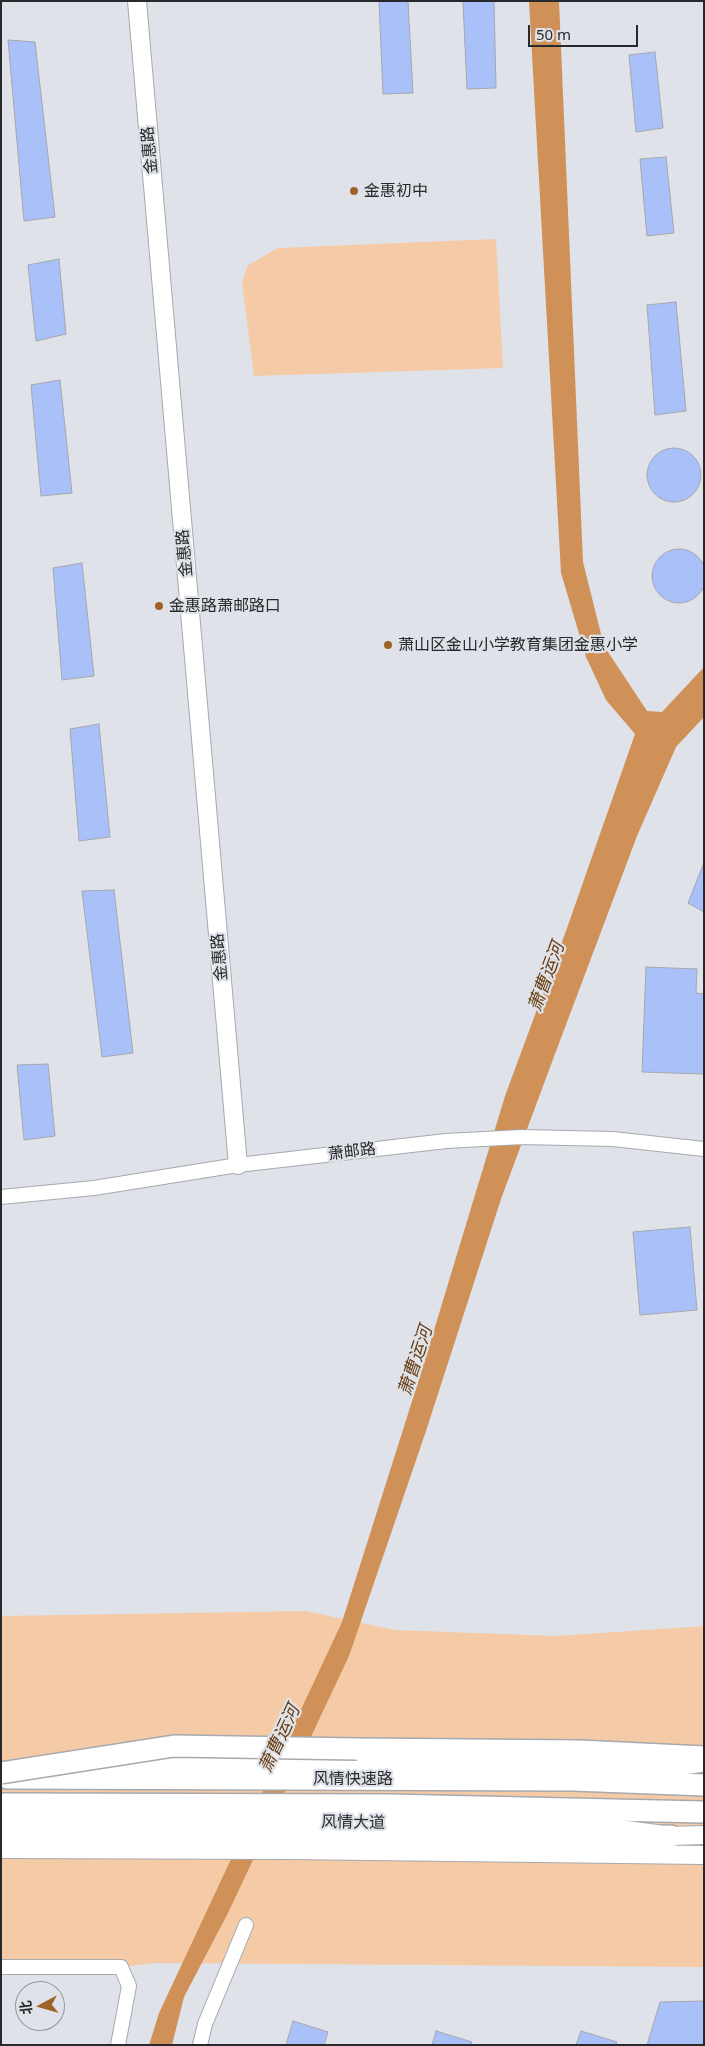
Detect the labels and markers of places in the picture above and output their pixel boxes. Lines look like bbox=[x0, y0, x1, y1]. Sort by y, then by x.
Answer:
place label: 金惠初中 bbox=[364, 181, 428, 201]
marker: 金惠初中 bbox=[348, 185, 360, 197]
place label: 金惠路萧邮路口 bbox=[169, 596, 281, 616]
marker: 金惠路萧邮路口 bbox=[153, 600, 165, 612]
place label: 萧山区金山小学教育集团金惠小学 bbox=[398, 635, 638, 655]
marker: 萧山区金山小学教育集团金惠小学 bbox=[382, 639, 394, 651]

